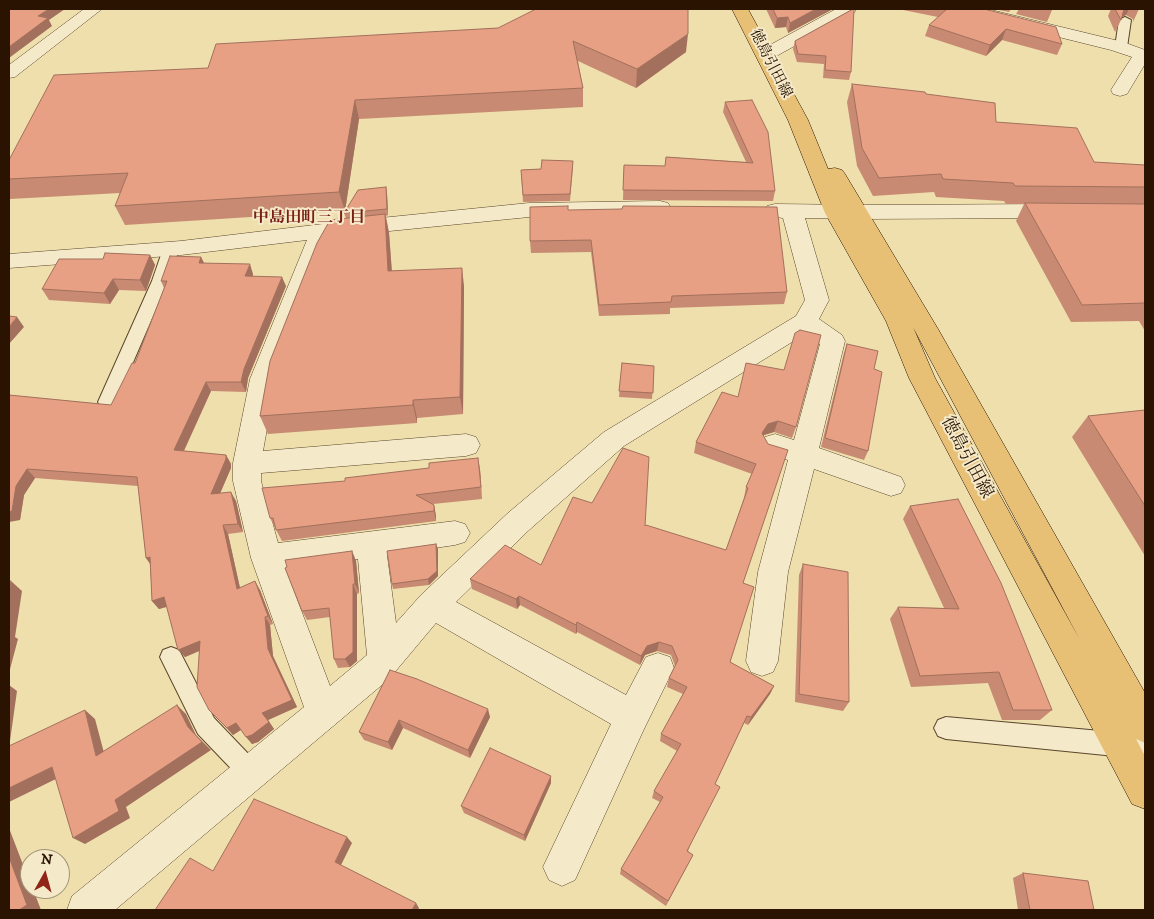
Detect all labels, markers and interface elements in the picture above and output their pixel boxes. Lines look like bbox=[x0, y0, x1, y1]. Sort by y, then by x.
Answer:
street label: 徳島引田線 bbox=[745, 27, 795, 101]
district label: 中島田町三丁目 bbox=[253, 209, 365, 229]
street label: 徳島引田線 bbox=[935, 413, 997, 503]
north arrow bbox=[20, 849, 70, 899]
text: N bbox=[40, 850, 54, 870]

